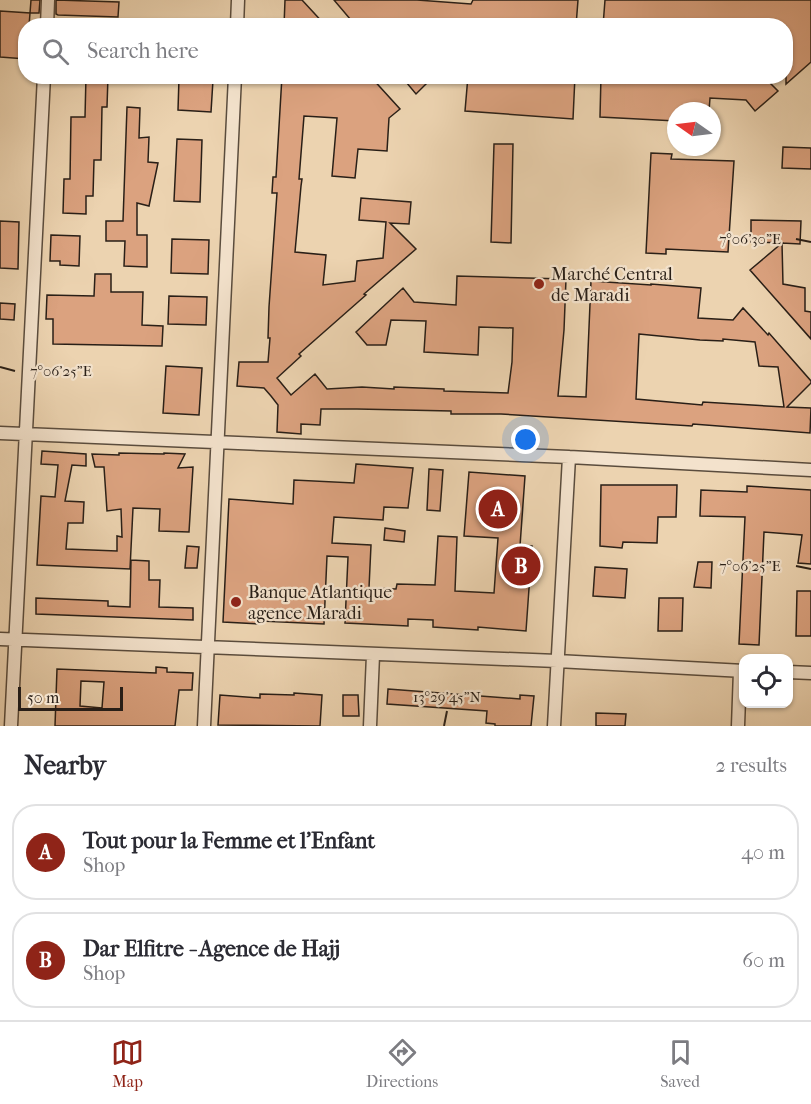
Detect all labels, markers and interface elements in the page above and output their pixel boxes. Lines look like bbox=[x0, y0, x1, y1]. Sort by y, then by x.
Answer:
search box bbox=[18, 18, 793, 84]
icon: search bbox=[39, 35, 72, 68]
text: Search here bbox=[87, 38, 199, 64]
north arrow bbox=[667, 102, 721, 156]
text: 7°06'30"E bbox=[719, 230, 781, 248]
place label: Marché Central de Maradi bbox=[551, 264, 673, 306]
marker: Marché Central de Maradi bbox=[532, 277, 546, 291]
text: 7°06'25"E bbox=[30, 362, 92, 380]
your location bbox=[511, 425, 540, 454]
pin: A bbox=[478, 486, 518, 532]
pin: B bbox=[502, 544, 540, 588]
text: 7°06'25"E bbox=[719, 557, 781, 575]
place label: Banque Atlantique agence Maradi bbox=[248, 582, 392, 624]
marker: Banque Atlantique agence Maradi bbox=[229, 595, 243, 609]
map controls bbox=[739, 654, 793, 708]
button: locate bbox=[739, 654, 793, 708]
scale bar bbox=[18, 684, 123, 712]
text: 50 m bbox=[27, 688, 59, 707]
text: 13°29'45"N bbox=[413, 688, 482, 706]
text: Nearby bbox=[24, 750, 106, 781]
text: 2 results bbox=[716, 754, 787, 777]
text: Tout pour la Femme et l'Enfant bbox=[83, 828, 375, 854]
text: A bbox=[39, 841, 52, 864]
text: 40 m bbox=[741, 841, 785, 864]
text: Shop bbox=[83, 854, 125, 877]
text: Dar Elfitre - Agence de Hajj bbox=[83, 936, 340, 962]
text: B bbox=[39, 949, 52, 972]
text: 60 m bbox=[742, 949, 785, 972]
text: Shop bbox=[83, 962, 125, 985]
tab: Map bbox=[111, 1036, 144, 1091]
tab: Directions bbox=[366, 1036, 438, 1091]
tab: Saved bbox=[660, 1036, 700, 1091]

